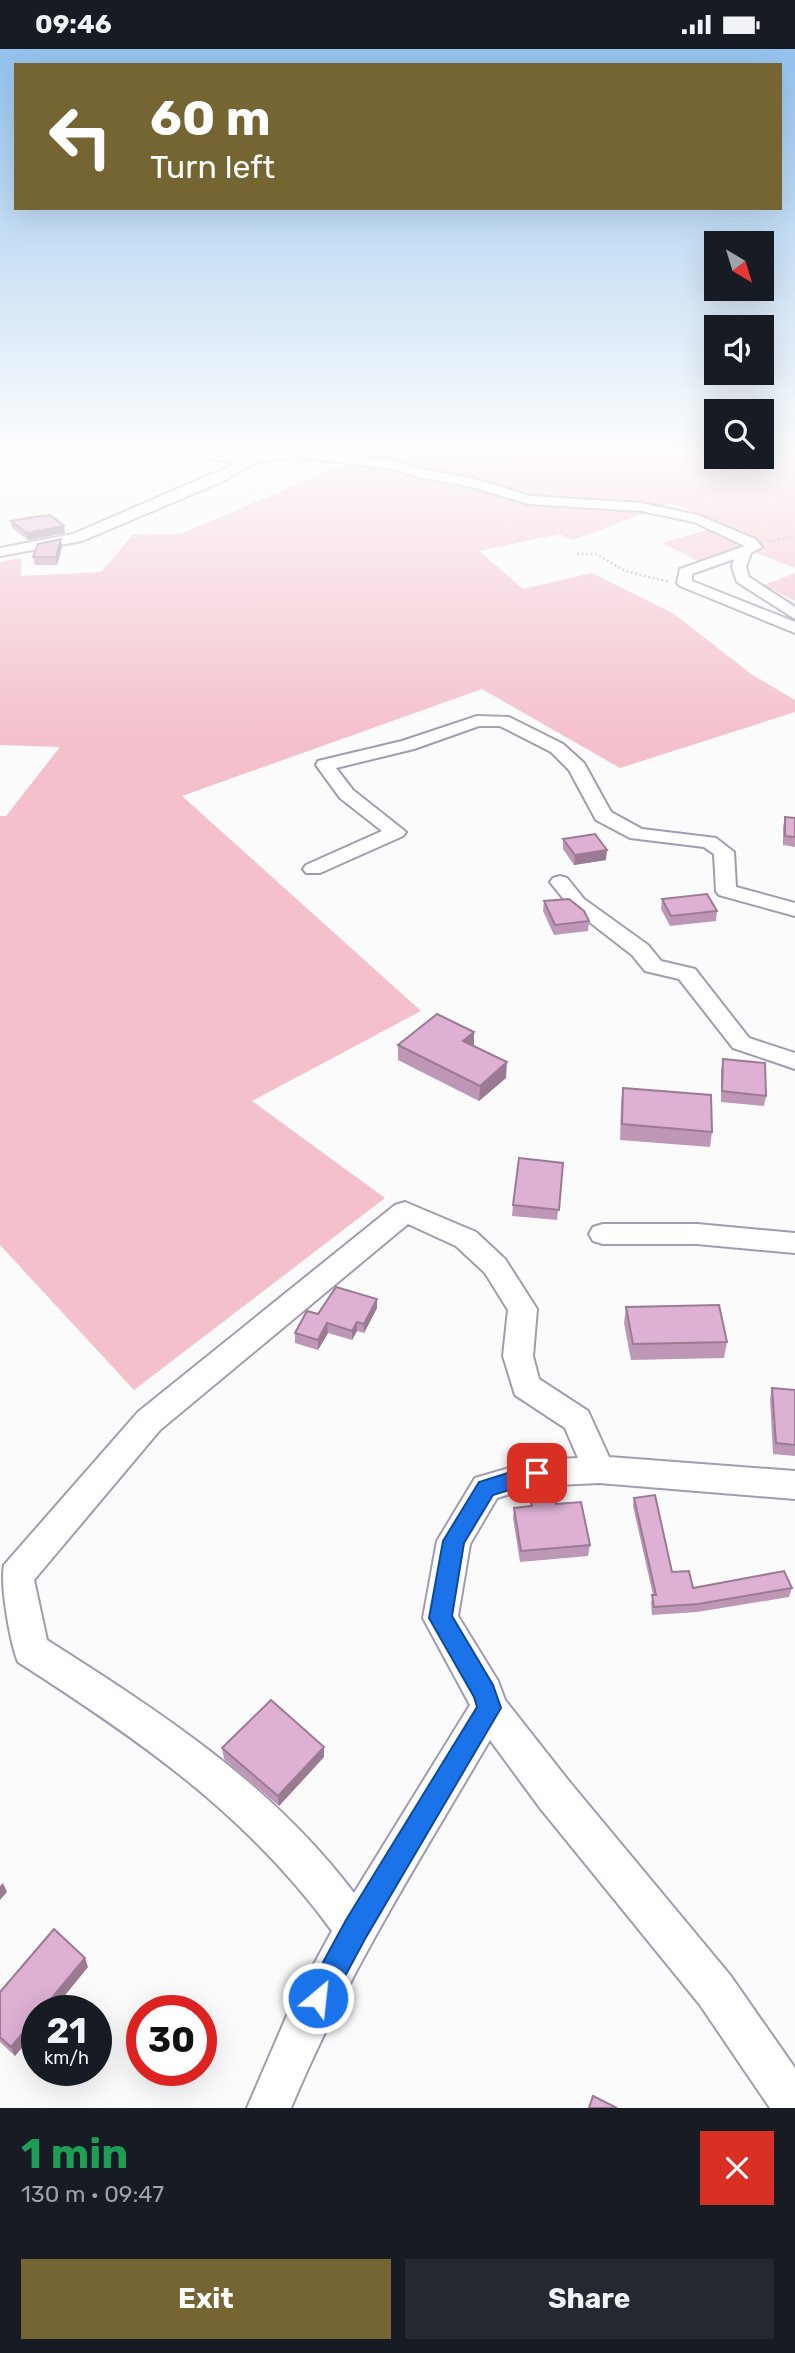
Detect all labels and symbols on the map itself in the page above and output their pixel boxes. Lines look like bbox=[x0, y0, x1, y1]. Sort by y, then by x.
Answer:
north arrow bbox=[704, 231, 774, 301]
pin bbox=[507, 1443, 567, 1503]
position arrow bbox=[281, 1961, 355, 2035]
speed limit sign: 30 bbox=[126, 1995, 217, 2086]

